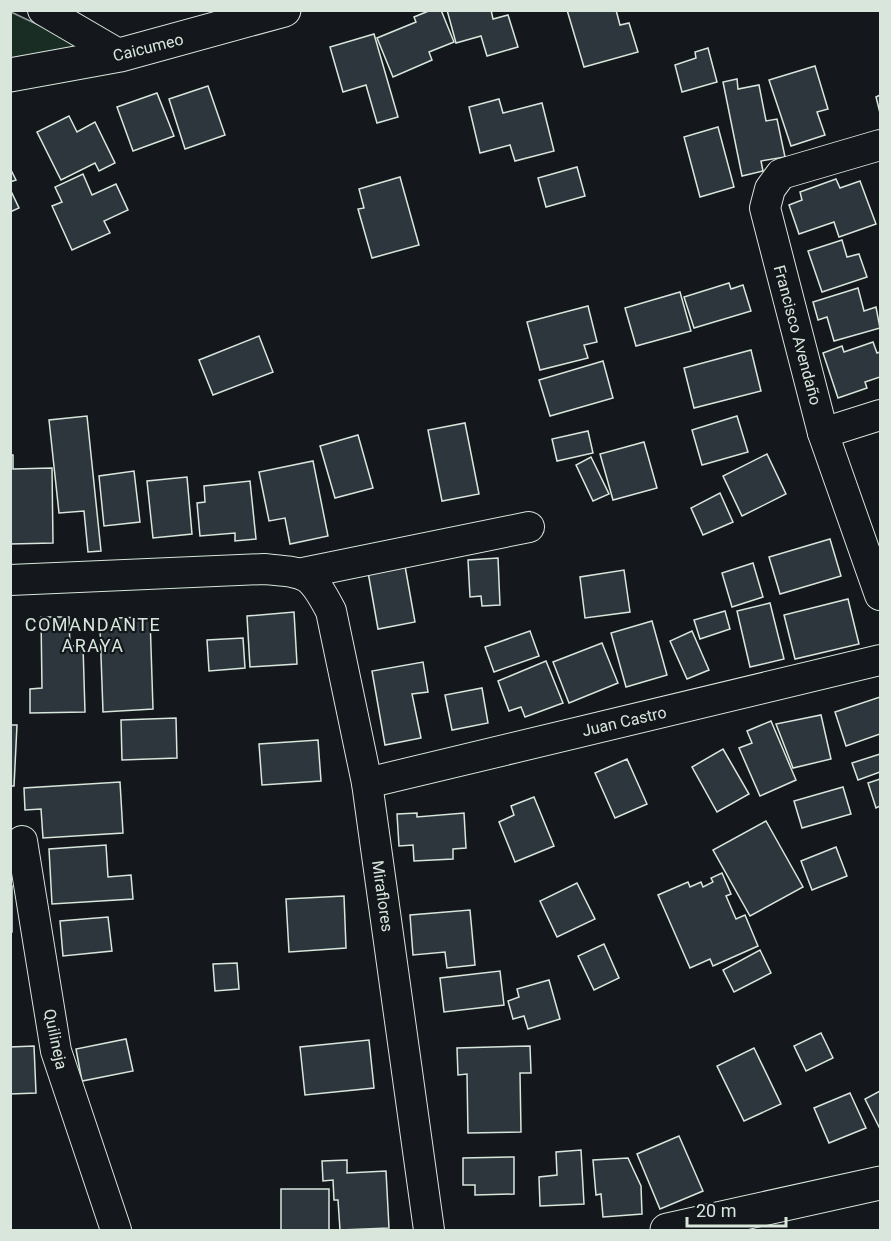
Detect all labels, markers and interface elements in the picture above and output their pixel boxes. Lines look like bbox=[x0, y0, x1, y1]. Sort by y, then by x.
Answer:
street label: Caicumeo bbox=[111, 30, 185, 65]
street label: Francisco Avendaño bbox=[770, 263, 825, 407]
district label: COMANDANTE ARAYA bbox=[25, 614, 161, 656]
street label: Juan Castro bbox=[580, 703, 668, 740]
street label: Miraflores bbox=[368, 859, 397, 933]
street label: Quilineja bbox=[40, 1007, 71, 1071]
scale bar bbox=[687, 1190, 786, 1228]
text: 20 m bbox=[696, 1200, 736, 1221]

